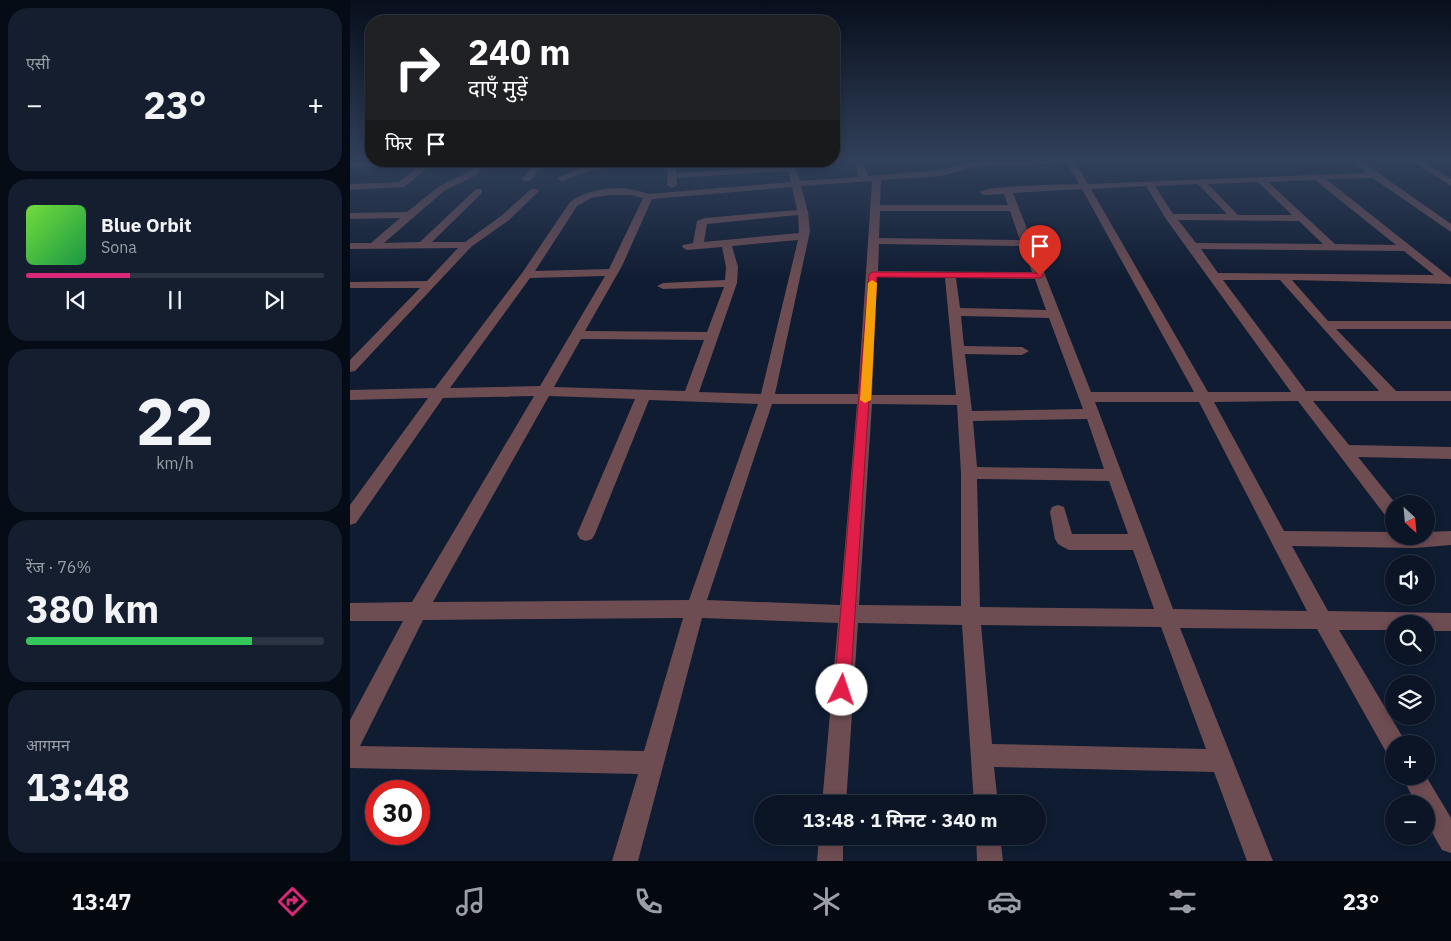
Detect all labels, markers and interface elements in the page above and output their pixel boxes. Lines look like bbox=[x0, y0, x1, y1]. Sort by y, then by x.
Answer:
text: 240 m bbox=[468, 29, 571, 75]
icon: right bbox=[385, 35, 450, 100]
text: एसी bbox=[26, 53, 50, 73]
text: दाएँ मुड़ें bbox=[468, 73, 528, 102]
text: 23° bbox=[143, 80, 207, 129]
text: − bbox=[26, 86, 43, 123]
text: + bbox=[307, 86, 324, 123]
icon: arrive bbox=[422, 130, 450, 158]
text: फिर bbox=[385, 131, 412, 155]
text: Blue Orbit bbox=[101, 213, 191, 237]
pin bbox=[1019, 225, 1061, 276]
icon: arrive bbox=[1026, 232, 1054, 260]
text: Sona bbox=[101, 237, 137, 257]
icon: previous bbox=[62, 286, 90, 314]
icon: pause bbox=[161, 286, 189, 314]
icon: next bbox=[260, 286, 288, 314]
text: 22 bbox=[136, 378, 214, 463]
text: km/h bbox=[156, 453, 194, 473]
north arrow bbox=[1385, 495, 1435, 545]
map controls bbox=[1385, 495, 1435, 845]
button: sound bbox=[1385, 555, 1435, 605]
text: रेंज · 76% bbox=[26, 557, 91, 577]
text: 380 km bbox=[26, 584, 159, 633]
button: search bbox=[1385, 615, 1435, 665]
position arrow bbox=[815, 663, 867, 715]
button: layers bbox=[1385, 675, 1435, 725]
text: आगमन bbox=[26, 735, 70, 755]
button: + bbox=[1385, 735, 1435, 785]
text: 13:48 bbox=[26, 762, 130, 811]
speed limit sign: 30 bbox=[365, 780, 430, 845]
button: − bbox=[1385, 795, 1435, 845]
text: 13:48 · 1 मिनट · 340 m bbox=[803, 808, 997, 832]
icon: directions bbox=[275, 884, 310, 919]
icon: music bbox=[453, 884, 488, 919]
icon: phone bbox=[631, 884, 666, 919]
icon: climate bbox=[809, 884, 844, 919]
icon: car bbox=[987, 884, 1022, 919]
icon: filters bbox=[1165, 884, 1200, 919]
text: 13:47 bbox=[72, 887, 132, 916]
text: 23° bbox=[1343, 887, 1379, 916]

